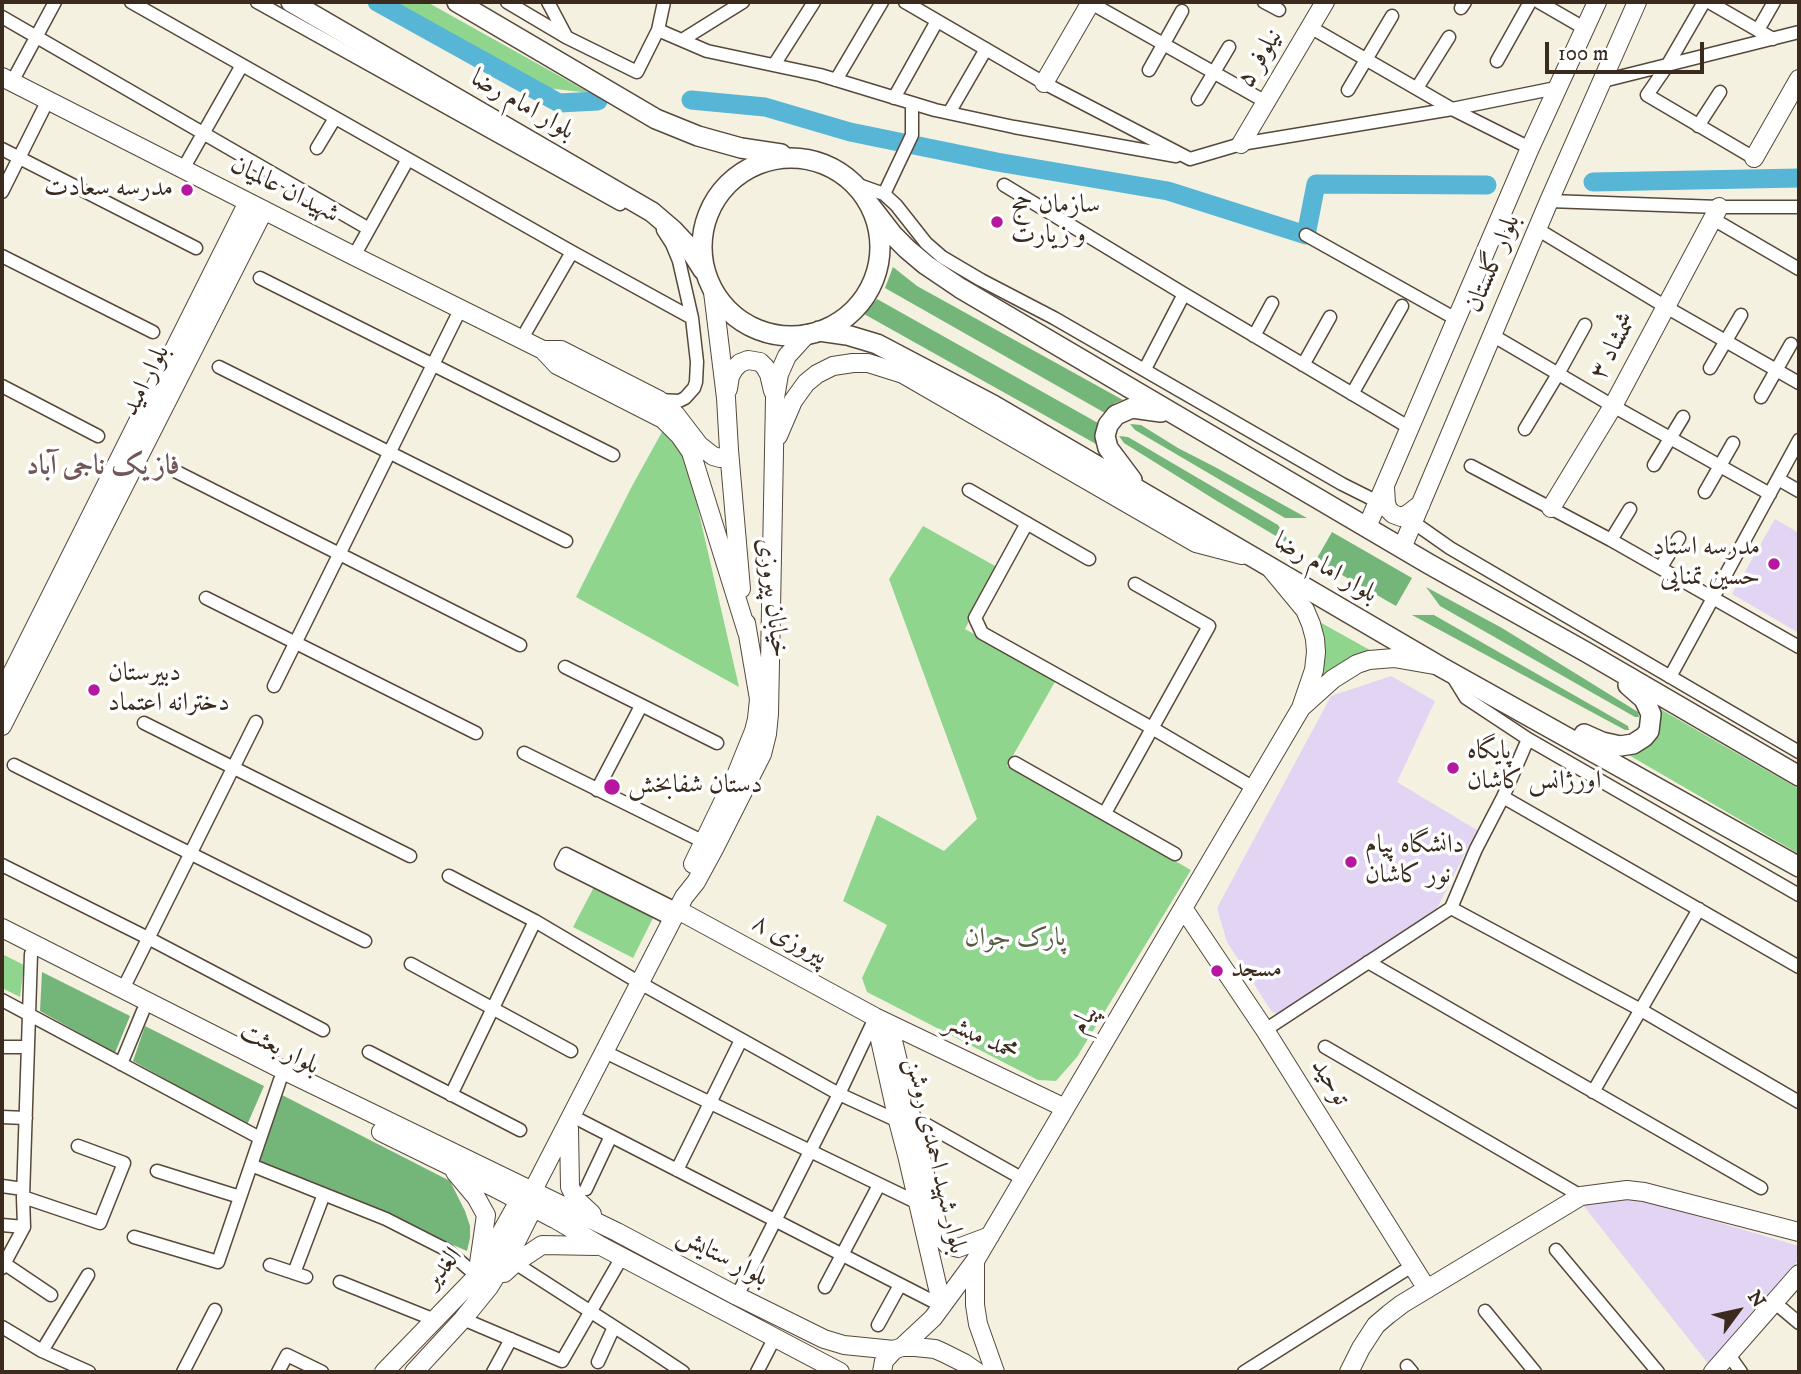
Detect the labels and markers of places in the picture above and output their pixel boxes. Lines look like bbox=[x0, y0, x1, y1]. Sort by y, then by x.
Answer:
place label: مدرسه سعادت bbox=[44, 174, 173, 206]
marker: مدرسه سعادت bbox=[179, 182, 195, 198]
place label: سازمان حج و زیارت bbox=[1011, 191, 1100, 252]
marker: سازمان حج و زیارت bbox=[989, 214, 1005, 230]
place label: مدرسه استاد حسین تمنایی bbox=[1653, 533, 1760, 594]
marker: مدرسه استاد حسین تمنایی bbox=[1766, 556, 1782, 572]
place label: دبیرستان دخترانه اعتماد bbox=[108, 659, 230, 720]
marker: دبیرستان دخترانه اعتماد bbox=[86, 682, 102, 698]
place label: پایگاه اورژانس کاشان bbox=[1467, 737, 1601, 798]
marker: پایگاه اورژانس کاشان bbox=[1445, 760, 1461, 776]
place label: دستان شفابخش bbox=[628, 771, 763, 803]
marker: دستان شفابخش bbox=[602, 777, 622, 797]
place label: دانشگاه پیام نور کاشان bbox=[1365, 831, 1464, 892]
marker: دانشگاه پیام نور کاشان bbox=[1343, 854, 1359, 870]
place label: مسجد bbox=[1231, 955, 1282, 987]
marker: مسجد bbox=[1209, 963, 1225, 979]

